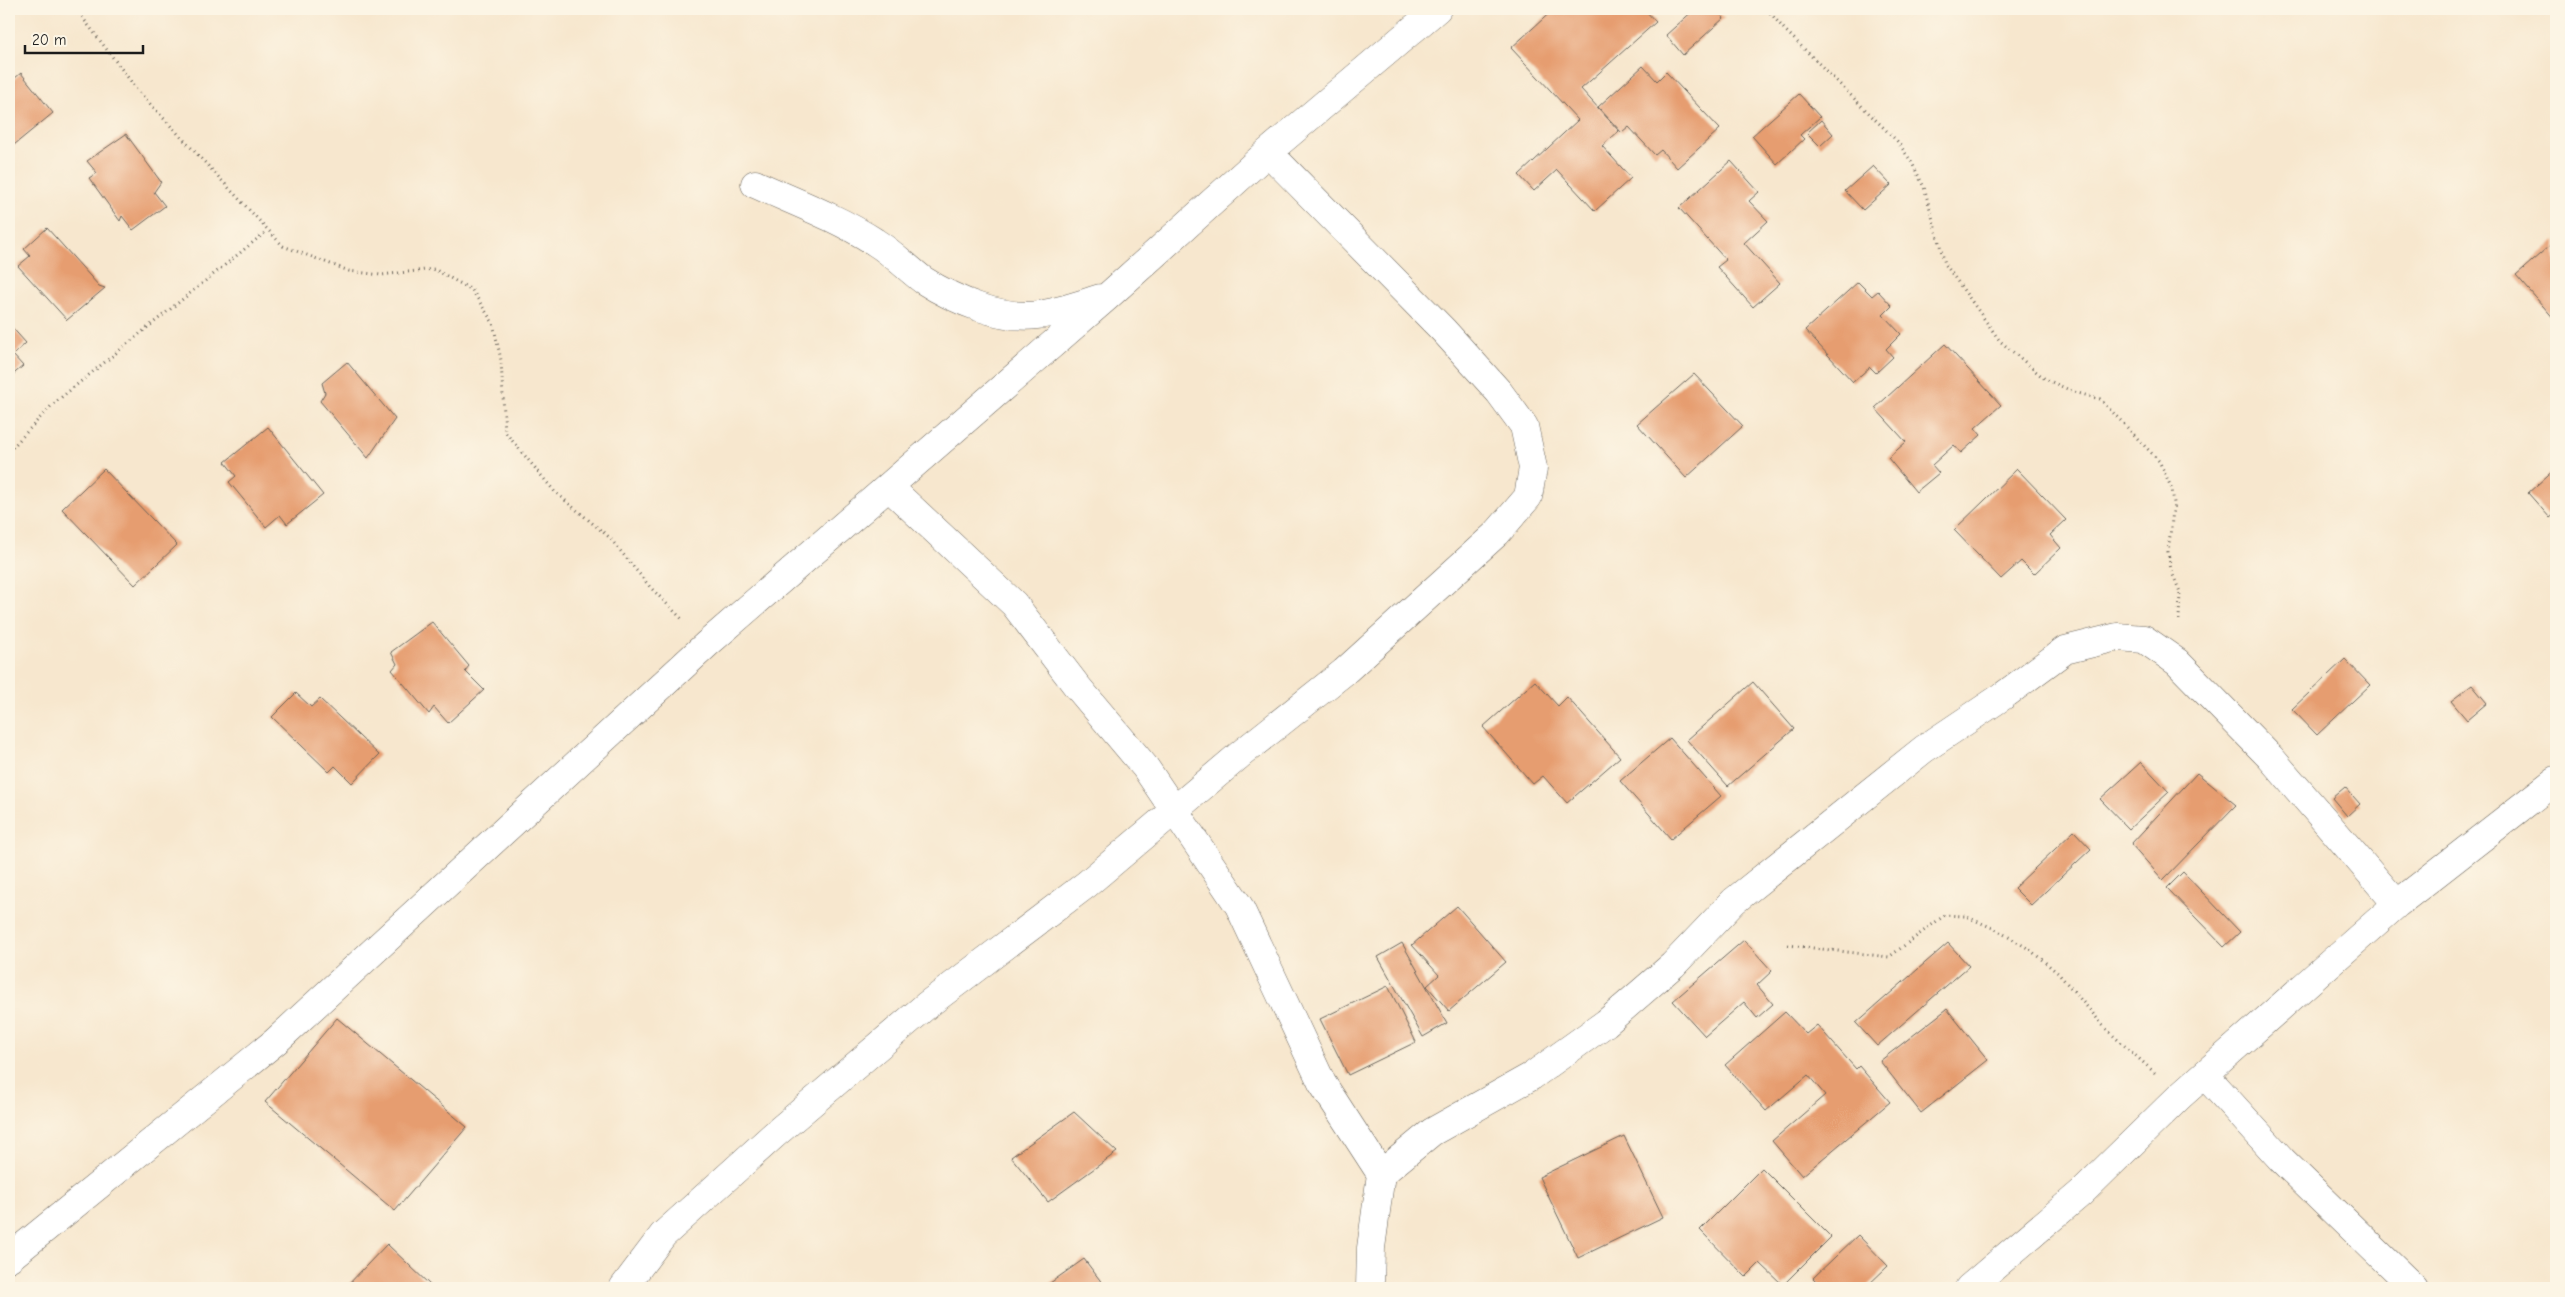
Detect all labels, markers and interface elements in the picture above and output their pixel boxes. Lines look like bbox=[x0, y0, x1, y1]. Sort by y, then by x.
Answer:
scale bar bbox=[25, 22, 142, 54]
text: 20 m bbox=[32, 31, 66, 49]

